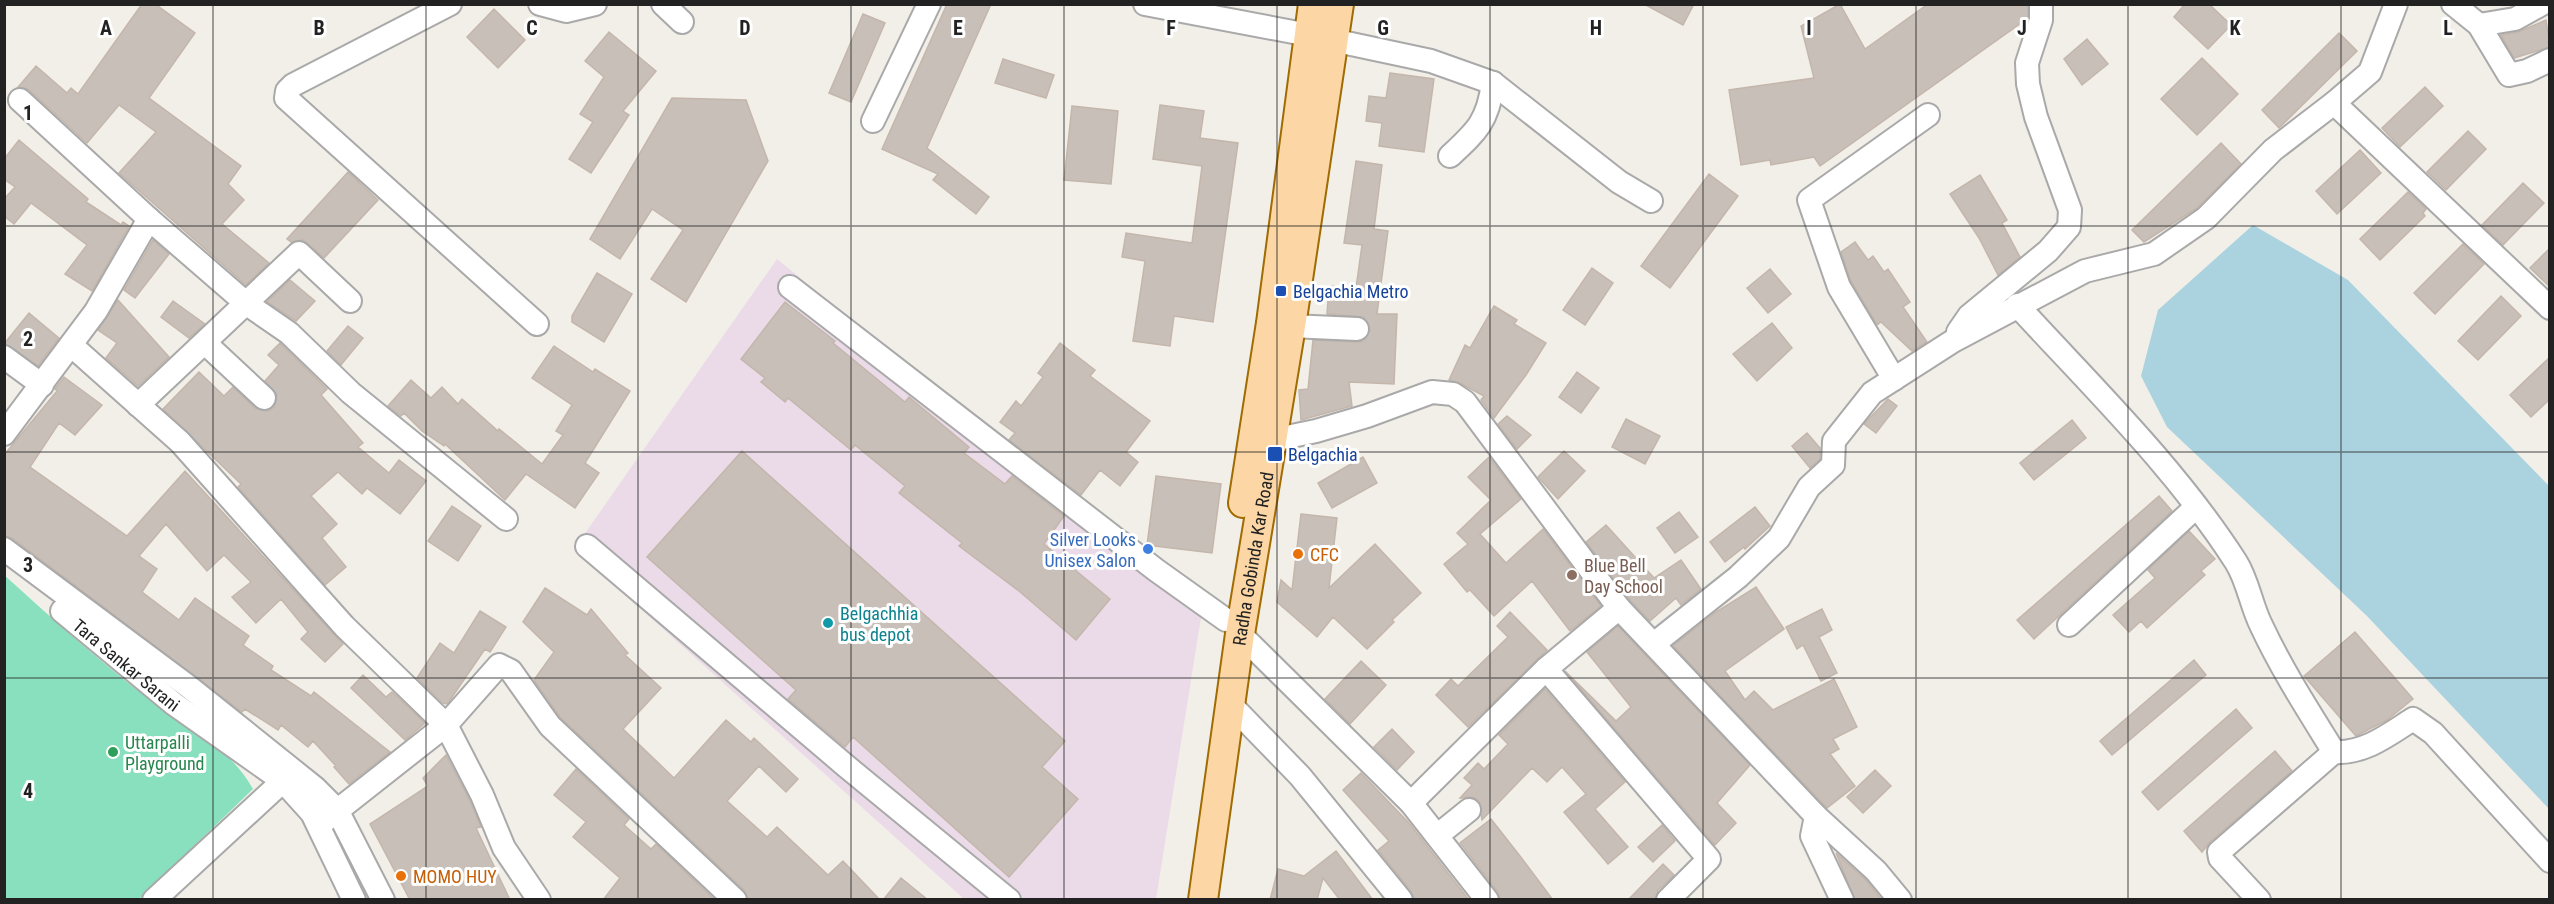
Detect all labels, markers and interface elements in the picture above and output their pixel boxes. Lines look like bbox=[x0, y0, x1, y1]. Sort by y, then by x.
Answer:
text: A bbox=[100, 16, 112, 40]
text: B bbox=[313, 16, 325, 40]
text: C bbox=[526, 16, 538, 40]
text: D bbox=[739, 16, 751, 40]
text: E bbox=[953, 16, 963, 40]
text: F bbox=[1166, 16, 1176, 40]
text: G bbox=[1377, 16, 1389, 40]
text: H bbox=[1590, 16, 1602, 40]
text: I bbox=[1806, 16, 1812, 40]
text: J bbox=[2017, 16, 2027, 40]
text: K bbox=[2229, 16, 2241, 40]
text: L bbox=[2443, 16, 2453, 40]
text: 1 bbox=[23, 101, 33, 125]
place label: Belgachia Metro bbox=[1293, 281, 1409, 302]
marker: Belgachia Metro bbox=[1274, 284, 1288, 298]
text: 2 bbox=[23, 327, 33, 351]
place label: Belgachia bbox=[1288, 444, 1358, 465]
marker: Belgachia bbox=[1266, 445, 1284, 463]
street label: Radha Gobinda Kar Road bbox=[1228, 470, 1277, 647]
place label: Silver Looks Unisex Salon bbox=[1045, 529, 1136, 571]
marker: Silver Looks Unisex Salon bbox=[1141, 542, 1155, 556]
place label: CFC bbox=[1310, 544, 1339, 565]
marker: CFC bbox=[1291, 547, 1305, 561]
text: 3 bbox=[23, 553, 33, 577]
place label: Blue Bell Day School bbox=[1584, 555, 1663, 597]
marker: Blue Bell Day School bbox=[1565, 568, 1579, 582]
place label: Belgachhia bus depot bbox=[840, 603, 918, 645]
street label: Tara Sankar Sarani bbox=[69, 614, 184, 715]
marker: Belgachhia bus depot bbox=[821, 616, 835, 630]
place label: Uttarpalli Playground bbox=[125, 732, 205, 774]
marker: Uttarpalli Playground bbox=[106, 745, 120, 759]
text: 4 bbox=[23, 779, 33, 803]
place label: MOMO HUY bbox=[413, 866, 497, 887]
marker: MOMO HUY bbox=[394, 869, 408, 883]

